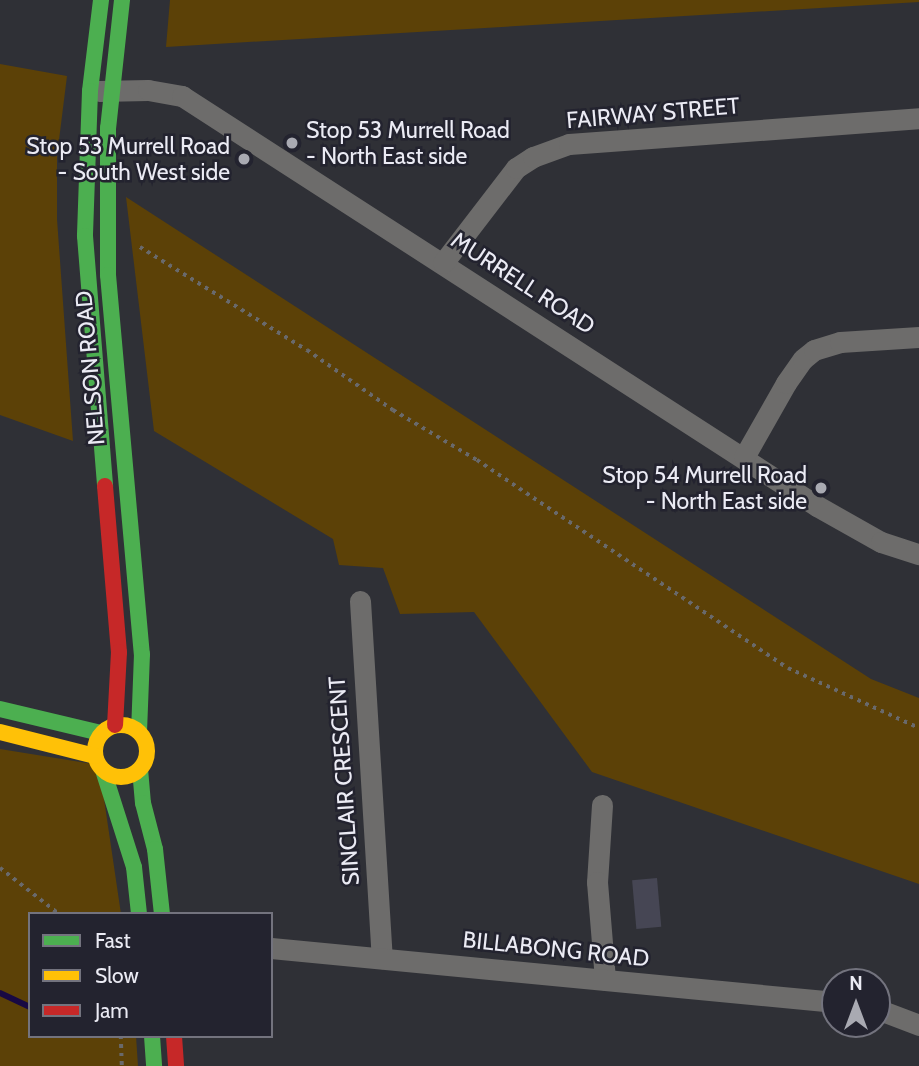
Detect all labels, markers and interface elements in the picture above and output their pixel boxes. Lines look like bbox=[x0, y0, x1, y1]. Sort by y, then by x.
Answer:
street label: FAIRWAY STREET bbox=[565, 92, 741, 134]
place label: Stop 53 Murrell Road - North East side bbox=[306, 116, 510, 170]
place label: Stop 53 Murrell Road - South West side bbox=[26, 132, 230, 186]
marker: Stop 53 Murrell Road - North East side bbox=[284, 135, 300, 151]
marker: Stop 53 Murrell Road - South West side bbox=[236, 151, 252, 167]
street label: MURRELL ROAD bbox=[446, 226, 600, 340]
street label: NELSON ROAD bbox=[69, 290, 111, 446]
place label: Stop 54 Murrell Road - North East side bbox=[602, 461, 807, 515]
marker: Stop 54 Murrell Road - North East side bbox=[813, 480, 829, 496]
street label: SINCLAIR CRESCENT bbox=[323, 675, 365, 887]
legend bbox=[28, 912, 273, 1038]
street label: BILLABONG ROAD bbox=[461, 925, 651, 973]
text: Fast bbox=[95, 928, 131, 953]
text: Slow bbox=[95, 963, 139, 988]
north arrow bbox=[821, 968, 891, 1038]
text: N bbox=[849, 972, 863, 995]
text: Jam bbox=[95, 998, 129, 1023]

